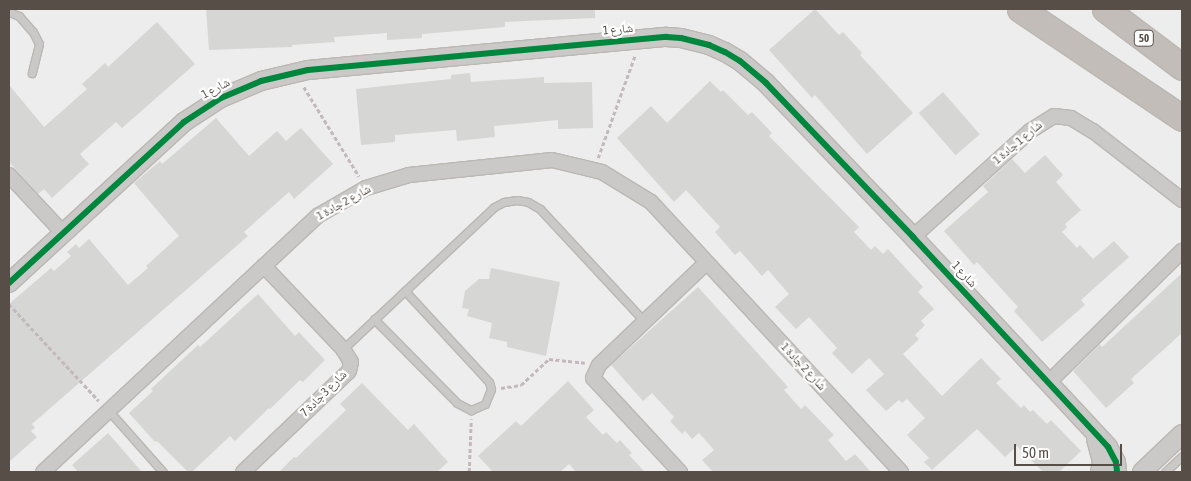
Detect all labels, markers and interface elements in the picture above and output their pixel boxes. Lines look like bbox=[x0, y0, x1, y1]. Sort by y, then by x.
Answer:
street label: شارع 1 bbox=[602, 22, 634, 38]
road number: 50 bbox=[1133, 29, 1155, 46]
street label: شارع 1 bbox=[199, 76, 233, 102]
street label: شارع 1 جادة 1 bbox=[991, 118, 1045, 168]
street label: شارع 2 جادة 1 bbox=[314, 182, 374, 224]
street label: شارع 1 bbox=[948, 259, 980, 291]
street label: شارع 2 جادة 1 bbox=[777, 340, 829, 394]
street label: شارع 3 جادة 7 bbox=[298, 368, 350, 420]
scale bar bbox=[1016, 434, 1124, 466]
text: 50 m bbox=[1022, 444, 1049, 461]

